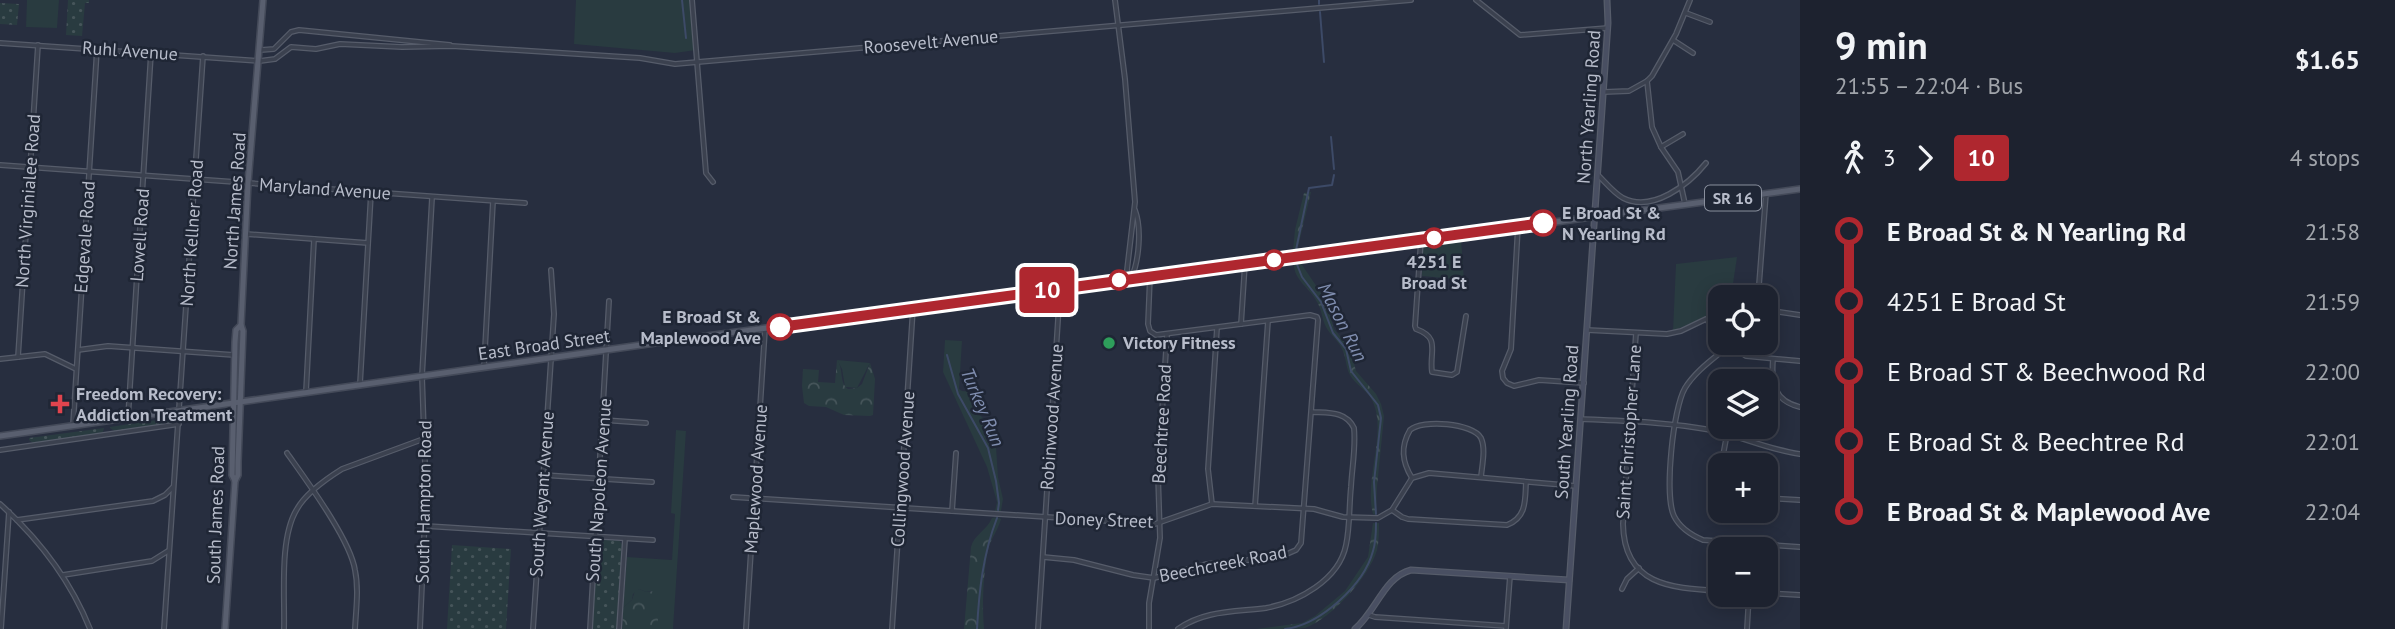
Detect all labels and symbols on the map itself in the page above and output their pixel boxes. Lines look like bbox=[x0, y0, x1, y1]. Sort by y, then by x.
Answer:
street label: Roosevelt Avenue bbox=[863, 24, 999, 59]
street label: North Yearling Road bbox=[1572, 29, 1605, 185]
street label: Ruhl Avenue bbox=[81, 36, 179, 65]
street label: North Virginialee Road bbox=[10, 113, 45, 289]
street label: North James Road bbox=[218, 132, 251, 270]
street label: North Kellner Road bbox=[175, 159, 208, 307]
street label: Maryland Avenue bbox=[258, 172, 392, 205]
street label: Edgevale Road bbox=[69, 180, 100, 294]
road number: SR 16 bbox=[1705, 186, 1761, 210]
street label: Lowell Road bbox=[125, 188, 154, 282]
place label: E Broad St & N Yearling Rd bbox=[1562, 201, 1666, 245]
marker: E Broad St & N Yearling Rd bbox=[1530, 210, 1556, 236]
marker: 4251 E Broad St bbox=[1424, 228, 1444, 248]
unlabelled marker bbox=[1264, 250, 1284, 270]
place label: 4251 E Broad St bbox=[1401, 250, 1468, 294]
line badge: 10 bbox=[1016, 267, 1078, 313]
unlabelled marker bbox=[1109, 270, 1129, 290]
water label: Mason Run bbox=[1313, 278, 1373, 366]
place label: E Broad St & Maplewood Ave bbox=[640, 305, 761, 349]
marker: E Broad St & Maplewood Ave bbox=[767, 314, 793, 340]
street label: East Broad Street bbox=[477, 324, 611, 365]
place label: Victory Fitness bbox=[1122, 331, 1236, 354]
marker: Victory Fitness bbox=[1101, 335, 1117, 351]
street label: Robinwood Avenue bbox=[1035, 343, 1068, 491]
street label: South Yearling Road bbox=[1550, 344, 1583, 500]
street label: Saint Christopher Lane bbox=[1611, 344, 1646, 520]
water label: Turkey Run bbox=[956, 364, 1010, 450]
street label: Beechtree Road bbox=[1147, 364, 1176, 484]
place label: Freedom Recovery: Addiction Treatment bbox=[76, 382, 233, 426]
street label: Collingwood Avenue bbox=[886, 390, 919, 548]
marker: Freedom Recovery: Addiction Treatment bbox=[50, 394, 70, 414]
street label: South Napoleon Avenue bbox=[581, 397, 616, 583]
street label: Maplewood Avenue bbox=[739, 404, 772, 554]
street label: South Weyant Avenue bbox=[524, 410, 559, 578]
street label: South Hampton Road bbox=[411, 420, 436, 584]
street label: South James Road bbox=[202, 446, 229, 584]
street label: Doney Street bbox=[1054, 506, 1154, 533]
street label: Beechcreek Road bbox=[1157, 540, 1289, 587]

